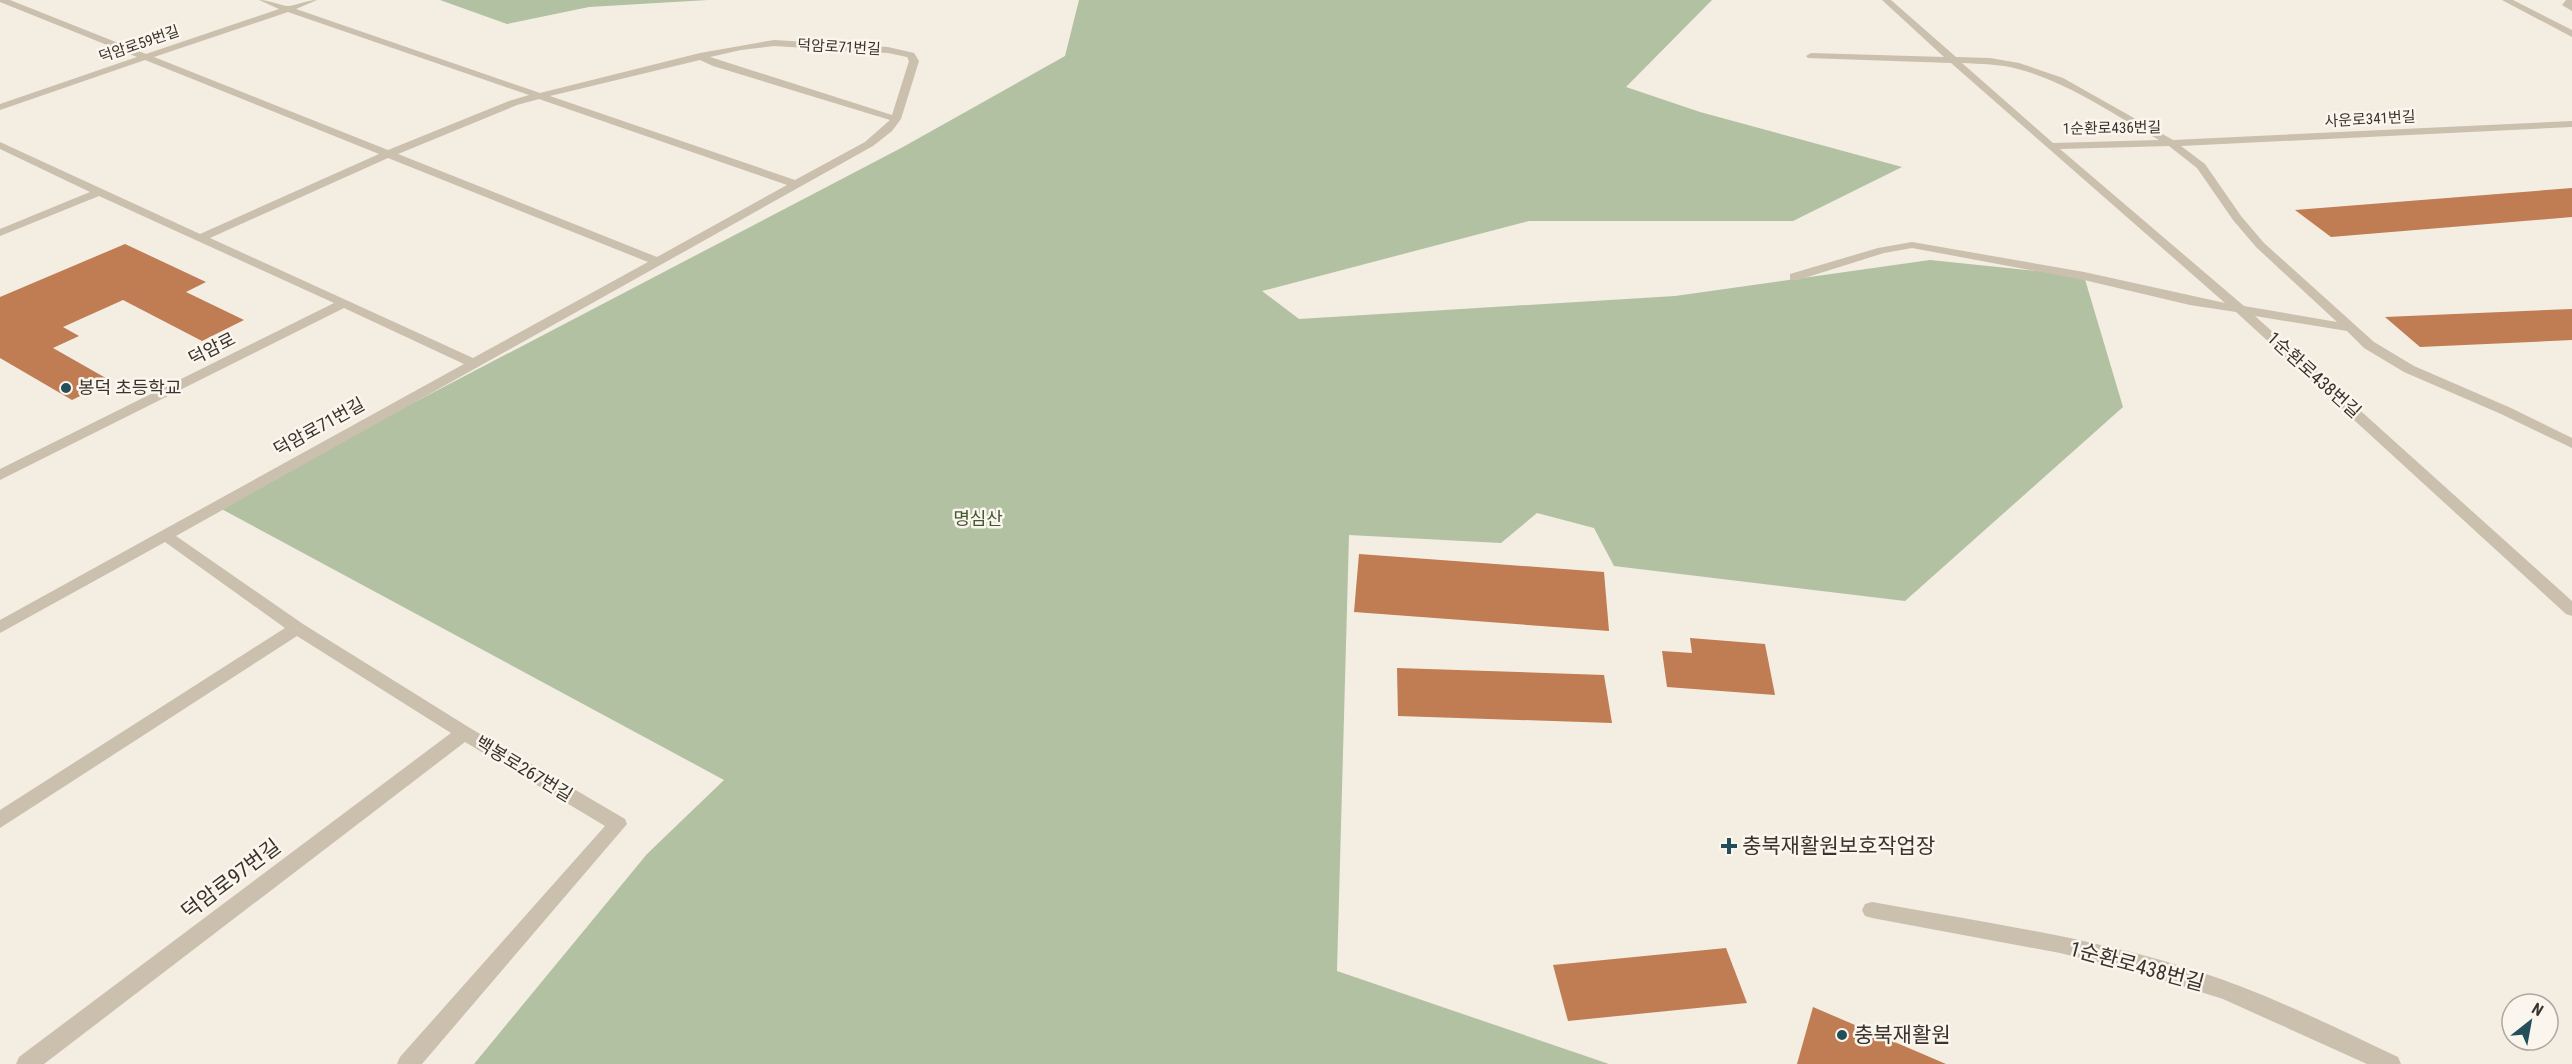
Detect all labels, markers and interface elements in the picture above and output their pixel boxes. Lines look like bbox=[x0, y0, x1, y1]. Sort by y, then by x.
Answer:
street label: 덕암로59번길 bbox=[96, 22, 182, 66]
street label: 덕암로71번길 bbox=[797, 36, 881, 58]
street label: 사운로341번길 bbox=[2324, 108, 2416, 130]
street label: 1순환로436번길 bbox=[2063, 118, 2161, 138]
street label: 1순환로438번길 bbox=[2263, 327, 2365, 422]
street label: 덕암로 bbox=[185, 328, 239, 369]
place label: 봉덕 초등학교 bbox=[78, 377, 182, 398]
marker: 봉덕 초등학교 bbox=[59, 381, 73, 395]
street label: 덕암로71번길 bbox=[270, 393, 368, 460]
park label: 명심산 bbox=[953, 508, 1003, 529]
street label: 백봉로267번길 bbox=[472, 731, 577, 806]
street label: 덕암로97번길 bbox=[177, 834, 285, 924]
place label: 충북재활원보호작업장 bbox=[1742, 834, 1935, 858]
marker: 충북재활원보호작업장 bbox=[1720, 837, 1738, 855]
street label: 1순환로438번길 bbox=[2067, 937, 2207, 995]
north arrow bbox=[2500, 992, 2560, 1052]
text: N bbox=[2528, 999, 2547, 1020]
place label: 충북재활원 bbox=[1854, 1023, 1951, 1047]
marker: 충북재활원 bbox=[1835, 1028, 1849, 1042]

